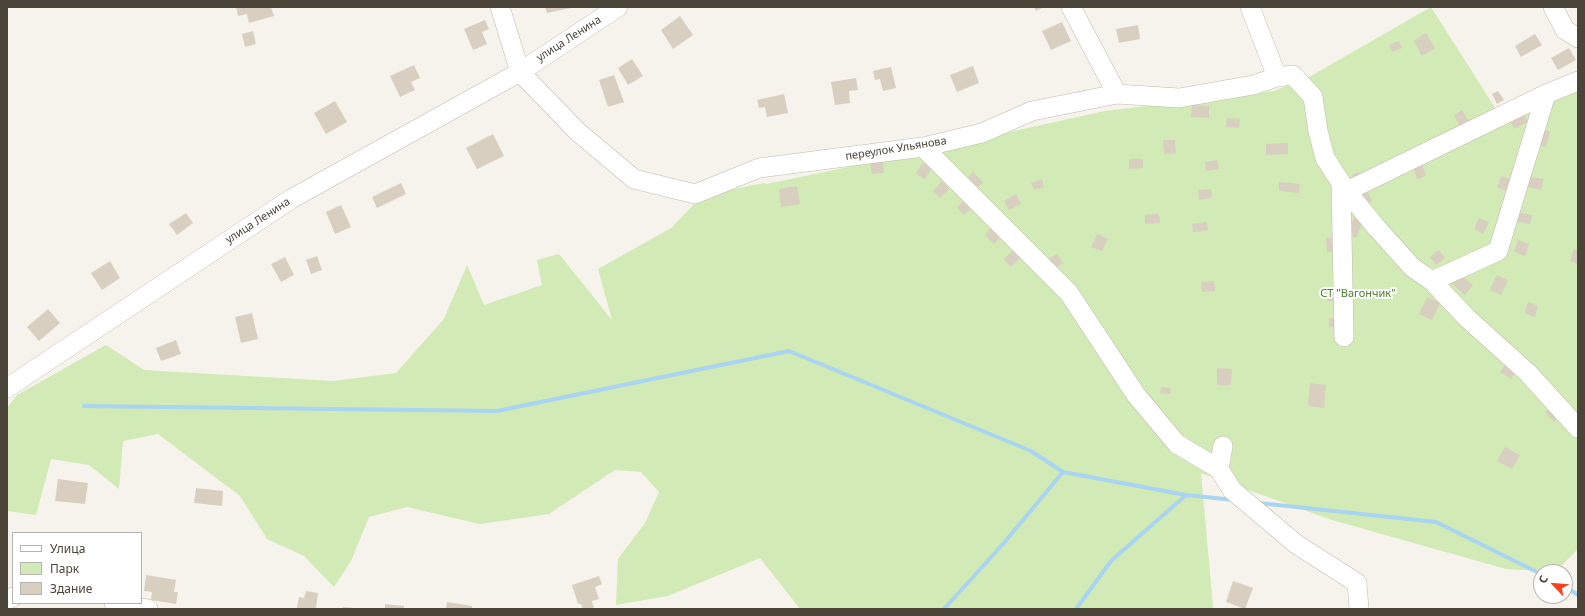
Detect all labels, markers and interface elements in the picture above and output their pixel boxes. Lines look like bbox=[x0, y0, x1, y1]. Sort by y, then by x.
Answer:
street label: улица Ленина bbox=[534, 13, 604, 65]
street label: переулок Ульянова bbox=[844, 134, 948, 164]
street label: улица Ленина bbox=[223, 195, 293, 247]
park label: СТ "Вагончик" bbox=[1320, 287, 1396, 301]
legend bbox=[12, 532, 142, 604]
text: Улица bbox=[50, 540, 85, 557]
text: Парк bbox=[50, 560, 79, 577]
north arrow bbox=[1533, 564, 1573, 604]
text: С bbox=[1534, 572, 1551, 585]
text: Здание bbox=[50, 580, 92, 597]

